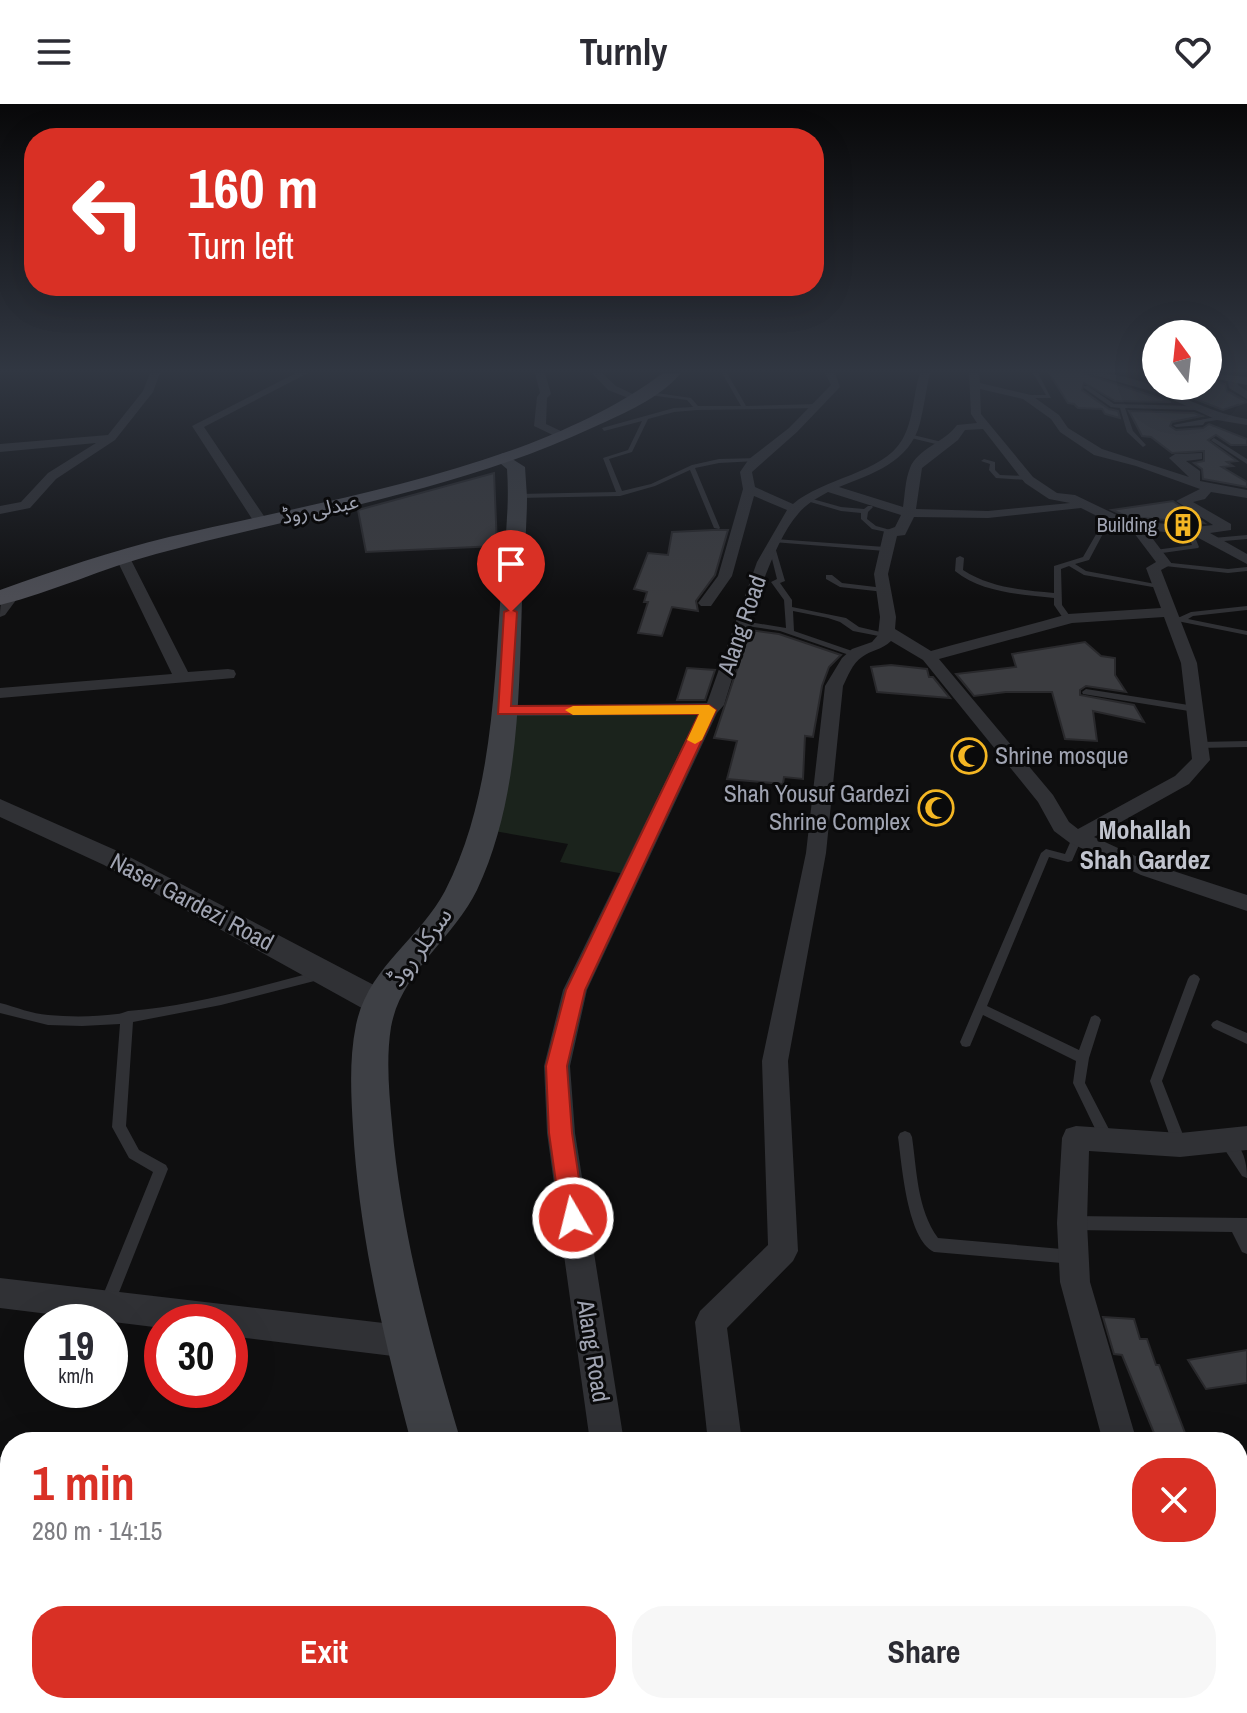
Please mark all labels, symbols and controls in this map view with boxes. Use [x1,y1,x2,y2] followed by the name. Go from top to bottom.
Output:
[579,28,668,76] text: Turnly
[32,30,76,74] icon: menu
[1171,30,1215,74] icon: heart
[188,150,318,225] text: 160 m
[56,160,160,264] icon: left
[188,222,294,270] text: Turn left
[1142,320,1222,400] north arrow
[1142,320,1222,400] map controls
[279,487,361,530] street label: عبدلی روڈ
[1164,506,1202,544] building icon: Building
[1097,511,1157,538] place label: Building
[477,530,545,612] pin
[489,542,533,586] icon: arrive
[709,571,773,679] street label: Alang Road
[950,737,988,775] mosque icon: Shrine mosque
[995,739,1128,771] place label: Shrine mosque
[724,777,910,837] place label: Shah Yousuf Gardezi Shrine Complex
[917,789,955,827] mosque icon: Shah Yousuf Gardezi Shrine Complex
[1080,812,1211,877] district label: Mohallah Shah Gardez
[105,845,280,958] street label: Naser Gardezi Road
[380,900,459,992] street label: سرکلر روڈ
[531,1176,615,1260] position arrow
[570,1297,618,1404] street label: Alang Road
[144,1304,248,1408] speed limit sign: 30
[58,1319,94,1372] text: 19
[58,1362,94,1389] text: km/h
[32,1450,135,1515] text: 1 min
[1132,1458,1216,1542] button: close
[32,1513,162,1548] text: 280 m · 14:15
[32,1606,616,1698] button: Exit
[632,1606,1216,1698] button: Share

